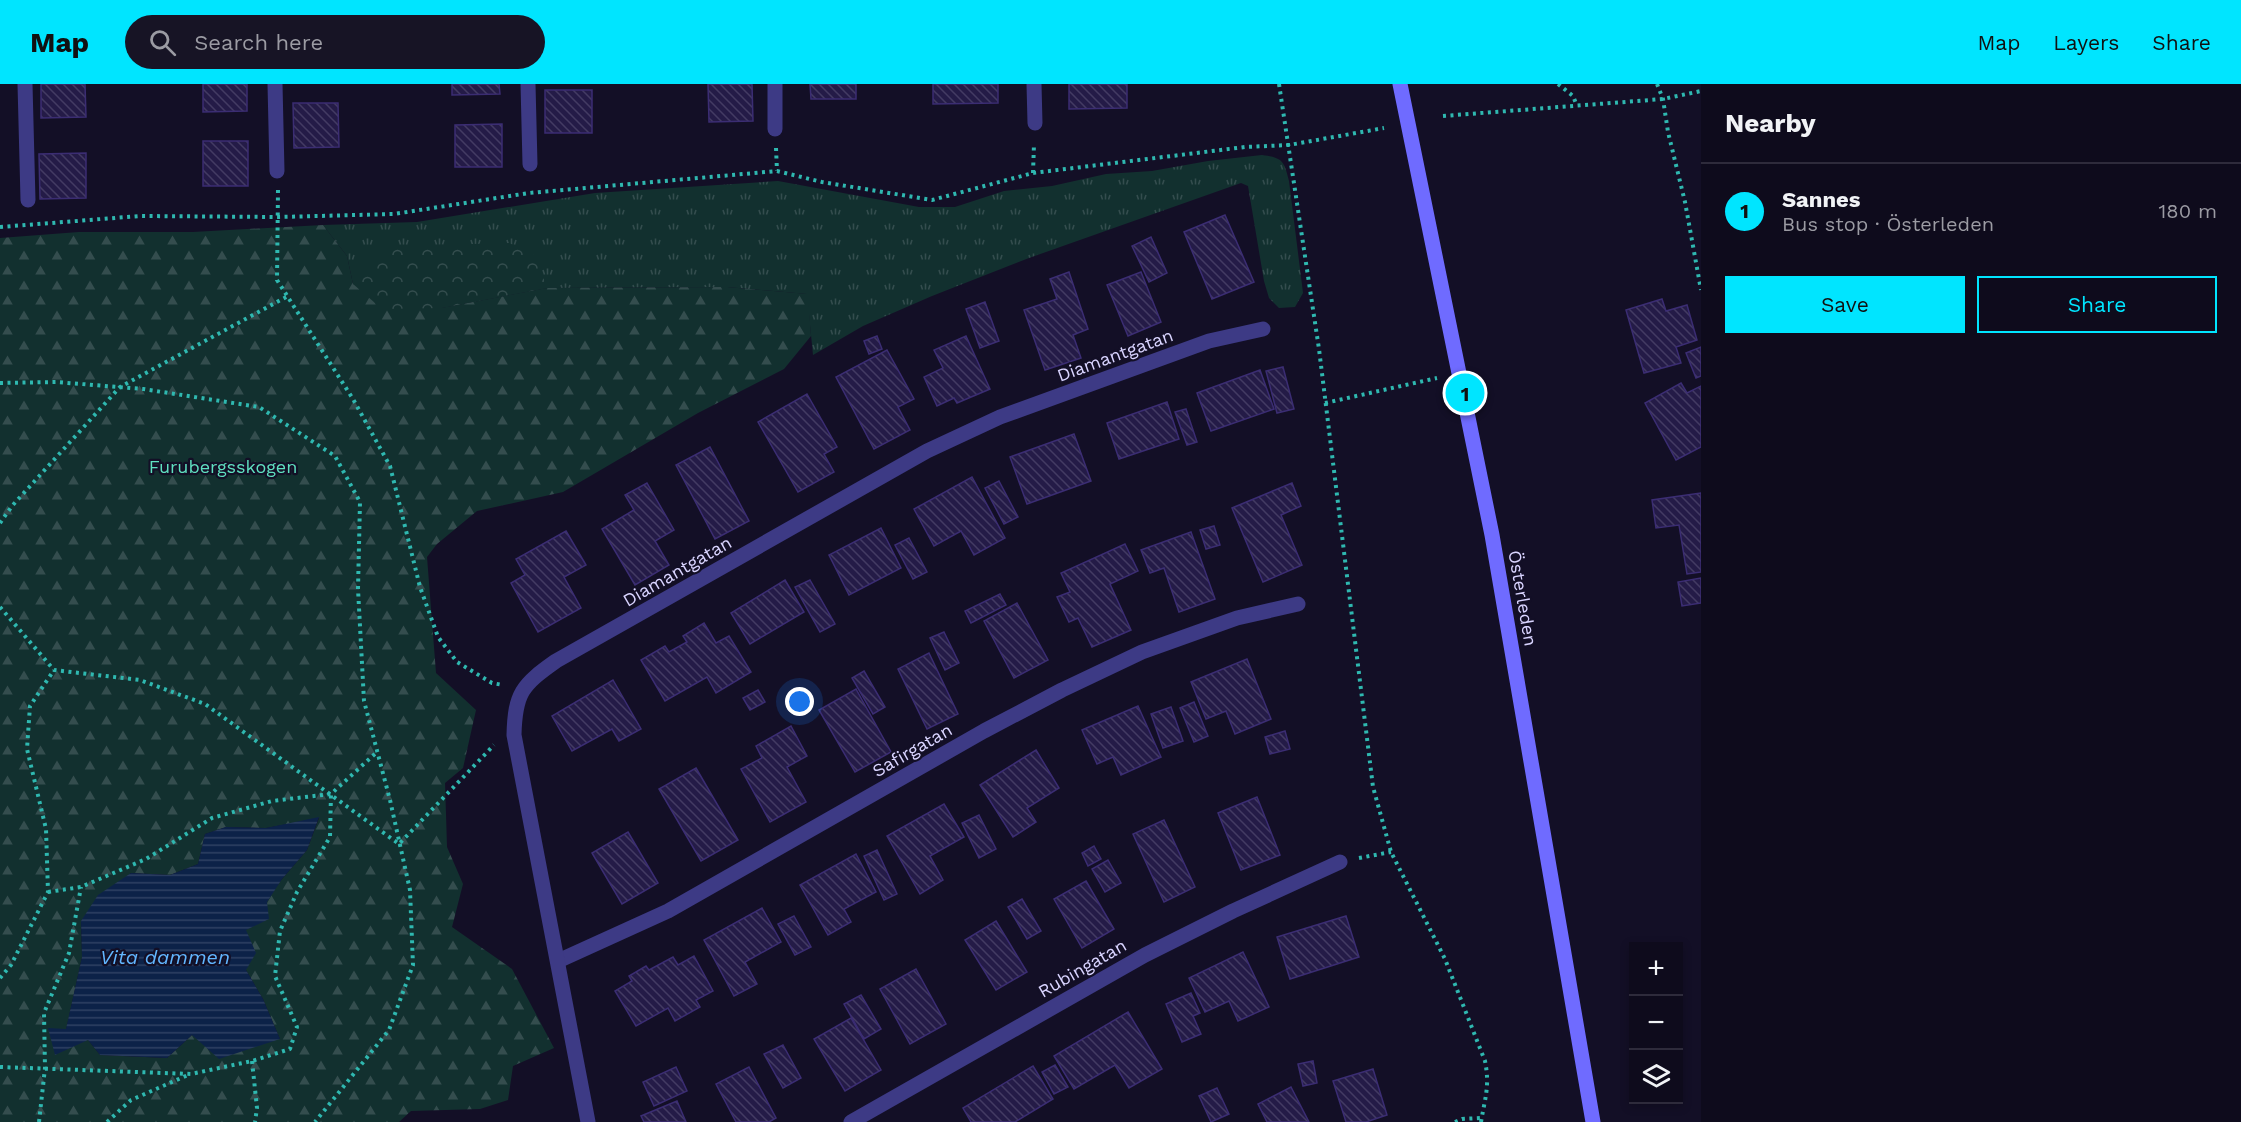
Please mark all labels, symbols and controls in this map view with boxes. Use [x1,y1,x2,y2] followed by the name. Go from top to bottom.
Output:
[125,15,545,69] search box
[30,26,89,59] text: Map
[146,26,179,59] icon: search
[194,30,323,55] text: Search here
[1977,30,2020,55] text: Map
[2053,30,2119,55] text: Layers
[2152,30,2211,55] text: Share
[1725,108,1816,138] text: Nearby
[1782,187,1861,212] text: Sannes
[1740,199,1749,223] text: 1
[2159,199,2217,223] text: 180 m
[1782,212,1994,236] text: Bus stop · Österleden
[1725,276,1965,333] button: Save
[1977,276,2217,333] button: Share
[1054,324,1176,386] street label: Diamantgatan
[1446,370,1484,416] pin: 1
[149,456,297,477] park label: Furubergsskogen
[619,531,735,611] street label: Diamantgatan
[1504,548,1542,648] street label: Österleden
[785,687,814,716] your location
[868,719,956,781] street label: Safirgatan
[1034,934,1130,1002] street label: Rubingatan
[1629,942,1683,1104] map controls
[1629,942,1683,996] button: +
[100,945,230,969] water label: Vita dammen
[1629,996,1683,1050] button: −
[1629,1050,1683,1104] button: layers

